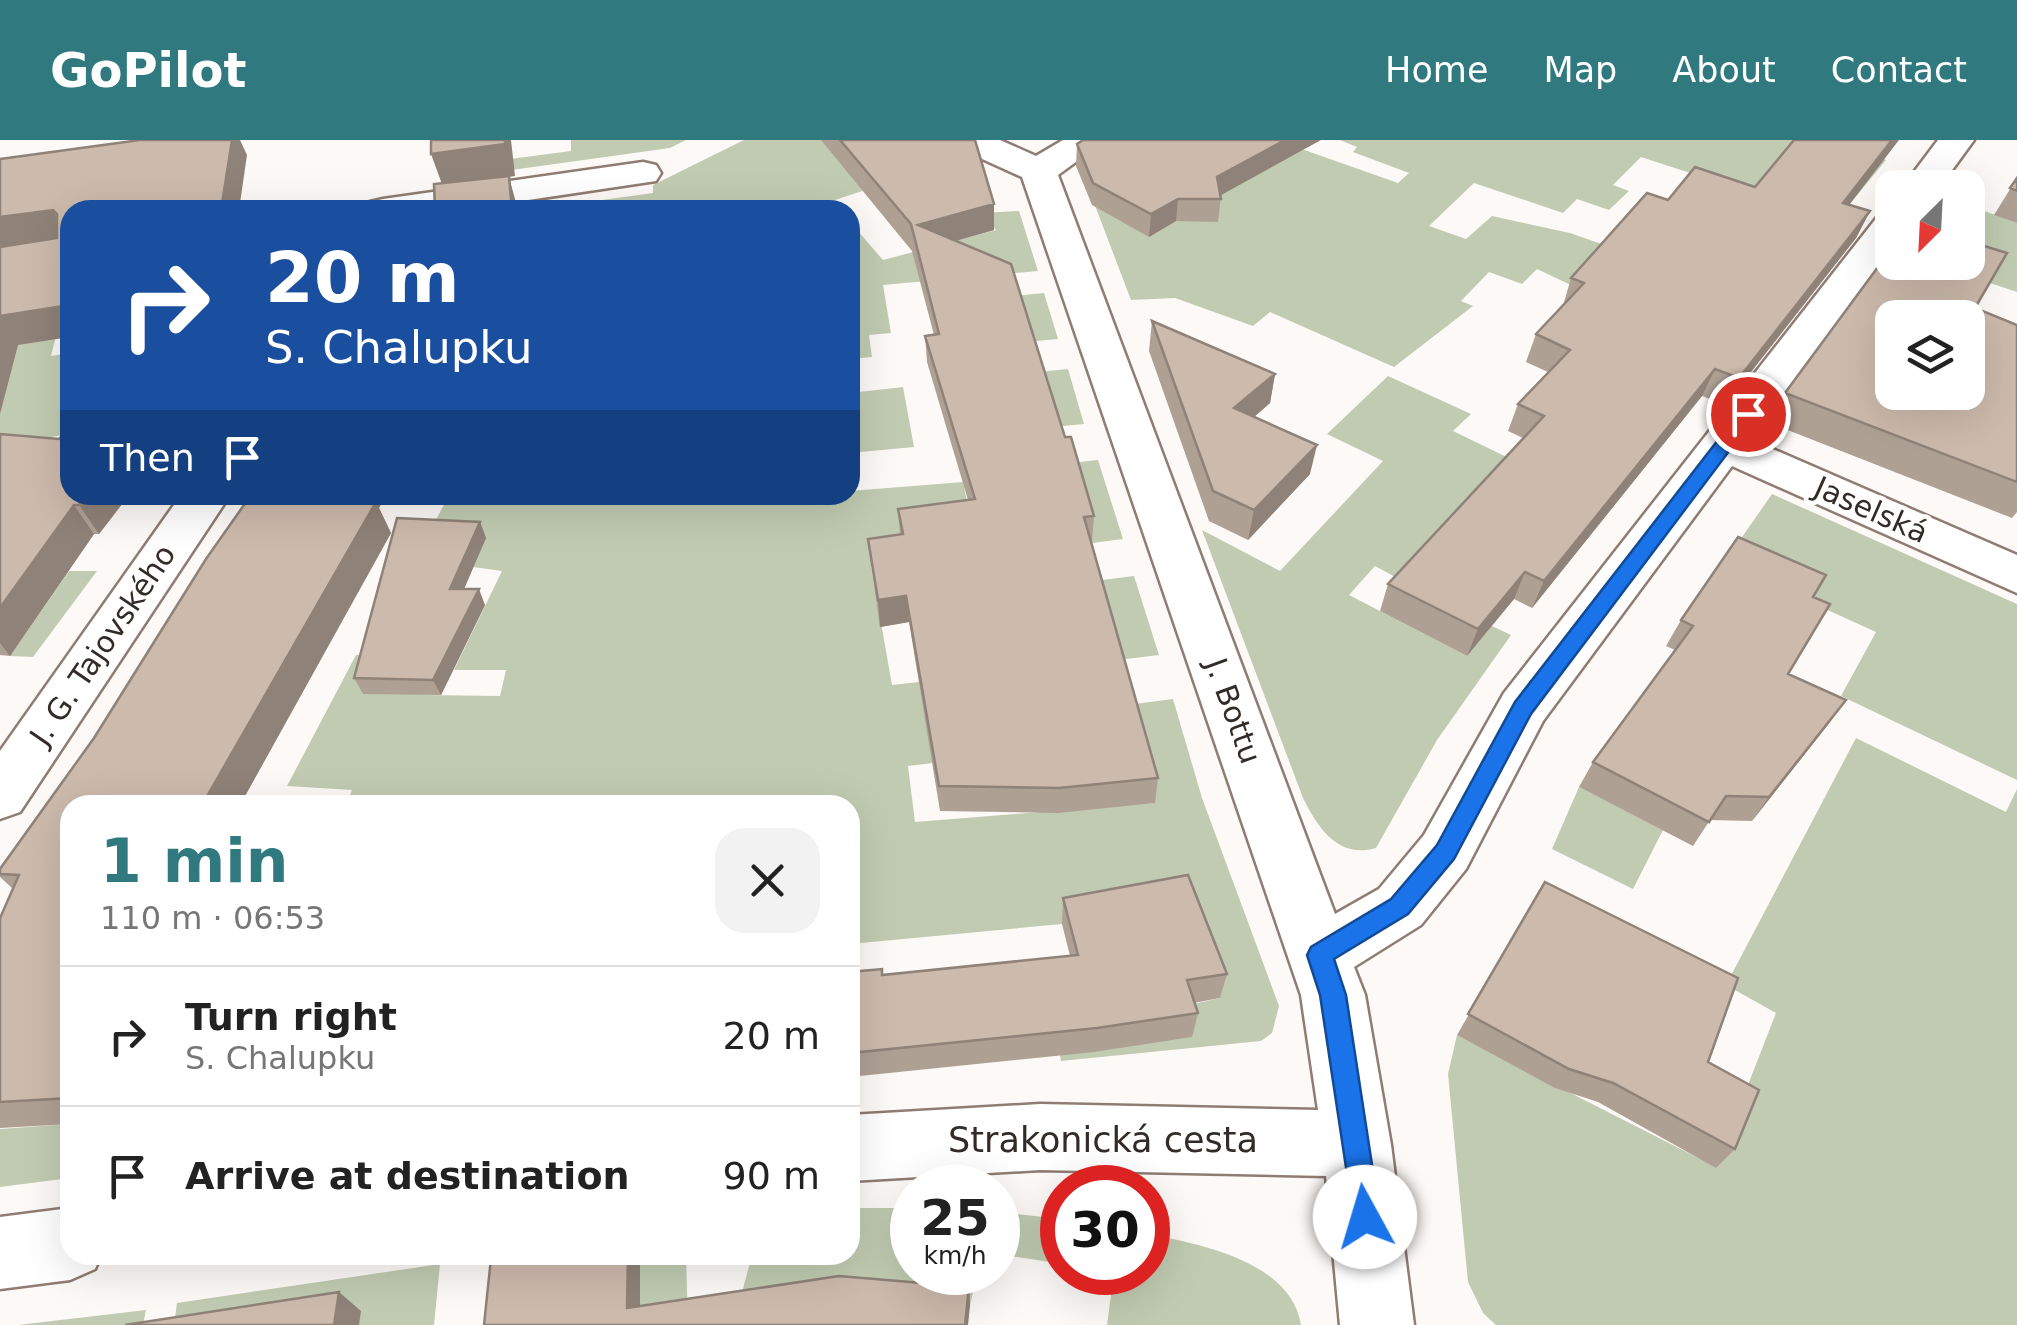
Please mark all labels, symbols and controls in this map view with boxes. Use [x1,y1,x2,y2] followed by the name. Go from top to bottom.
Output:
[50,42,246,98] text: GoPilot
[1385,50,1488,90] text: Home
[1543,50,1617,90] text: Map
[1672,50,1776,90] text: About
[1831,50,1967,90] text: Contact
[1875,170,1985,280] north arrow
[1875,170,1985,410] map controls
[265,237,460,319] text: 20 m
[100,240,230,370] icon: right
[1875,300,1985,410] button: layers
[265,321,532,374] text: S. Chalupku
[1706,372,1791,457] pin
[1721,387,1776,442] icon: arrive
[215,430,270,485] icon: arrive
[100,436,195,480] text: Then
[1807,468,1933,550] street label: Jaselská
[21,538,183,753] street label: J. G. Tajovského
[1198,652,1269,768] street label: J. Bottu
[100,826,288,896] text: 1 min
[715,828,820,933] button: close
[100,899,325,937] text: 110 m · 06:53
[185,995,397,1039] text: Turn right
[100,1009,155,1064] icon: right
[723,1014,820,1058] text: 20 m
[185,1039,375,1077] text: S. Chalupku
[948,1120,1258,1160] street label: Strakonická cesta
[100,1149,155,1204] icon: arrive
[185,1154,630,1198] text: Arrive at destination
[723,1154,820,1198] text: 90 m
[1040,1165,1170,1295] speed limit sign: 30
[1313,1165,1417,1269] position arrow
[920,1189,990,1247] text: 25
[923,1241,987,1270] text: km/h

